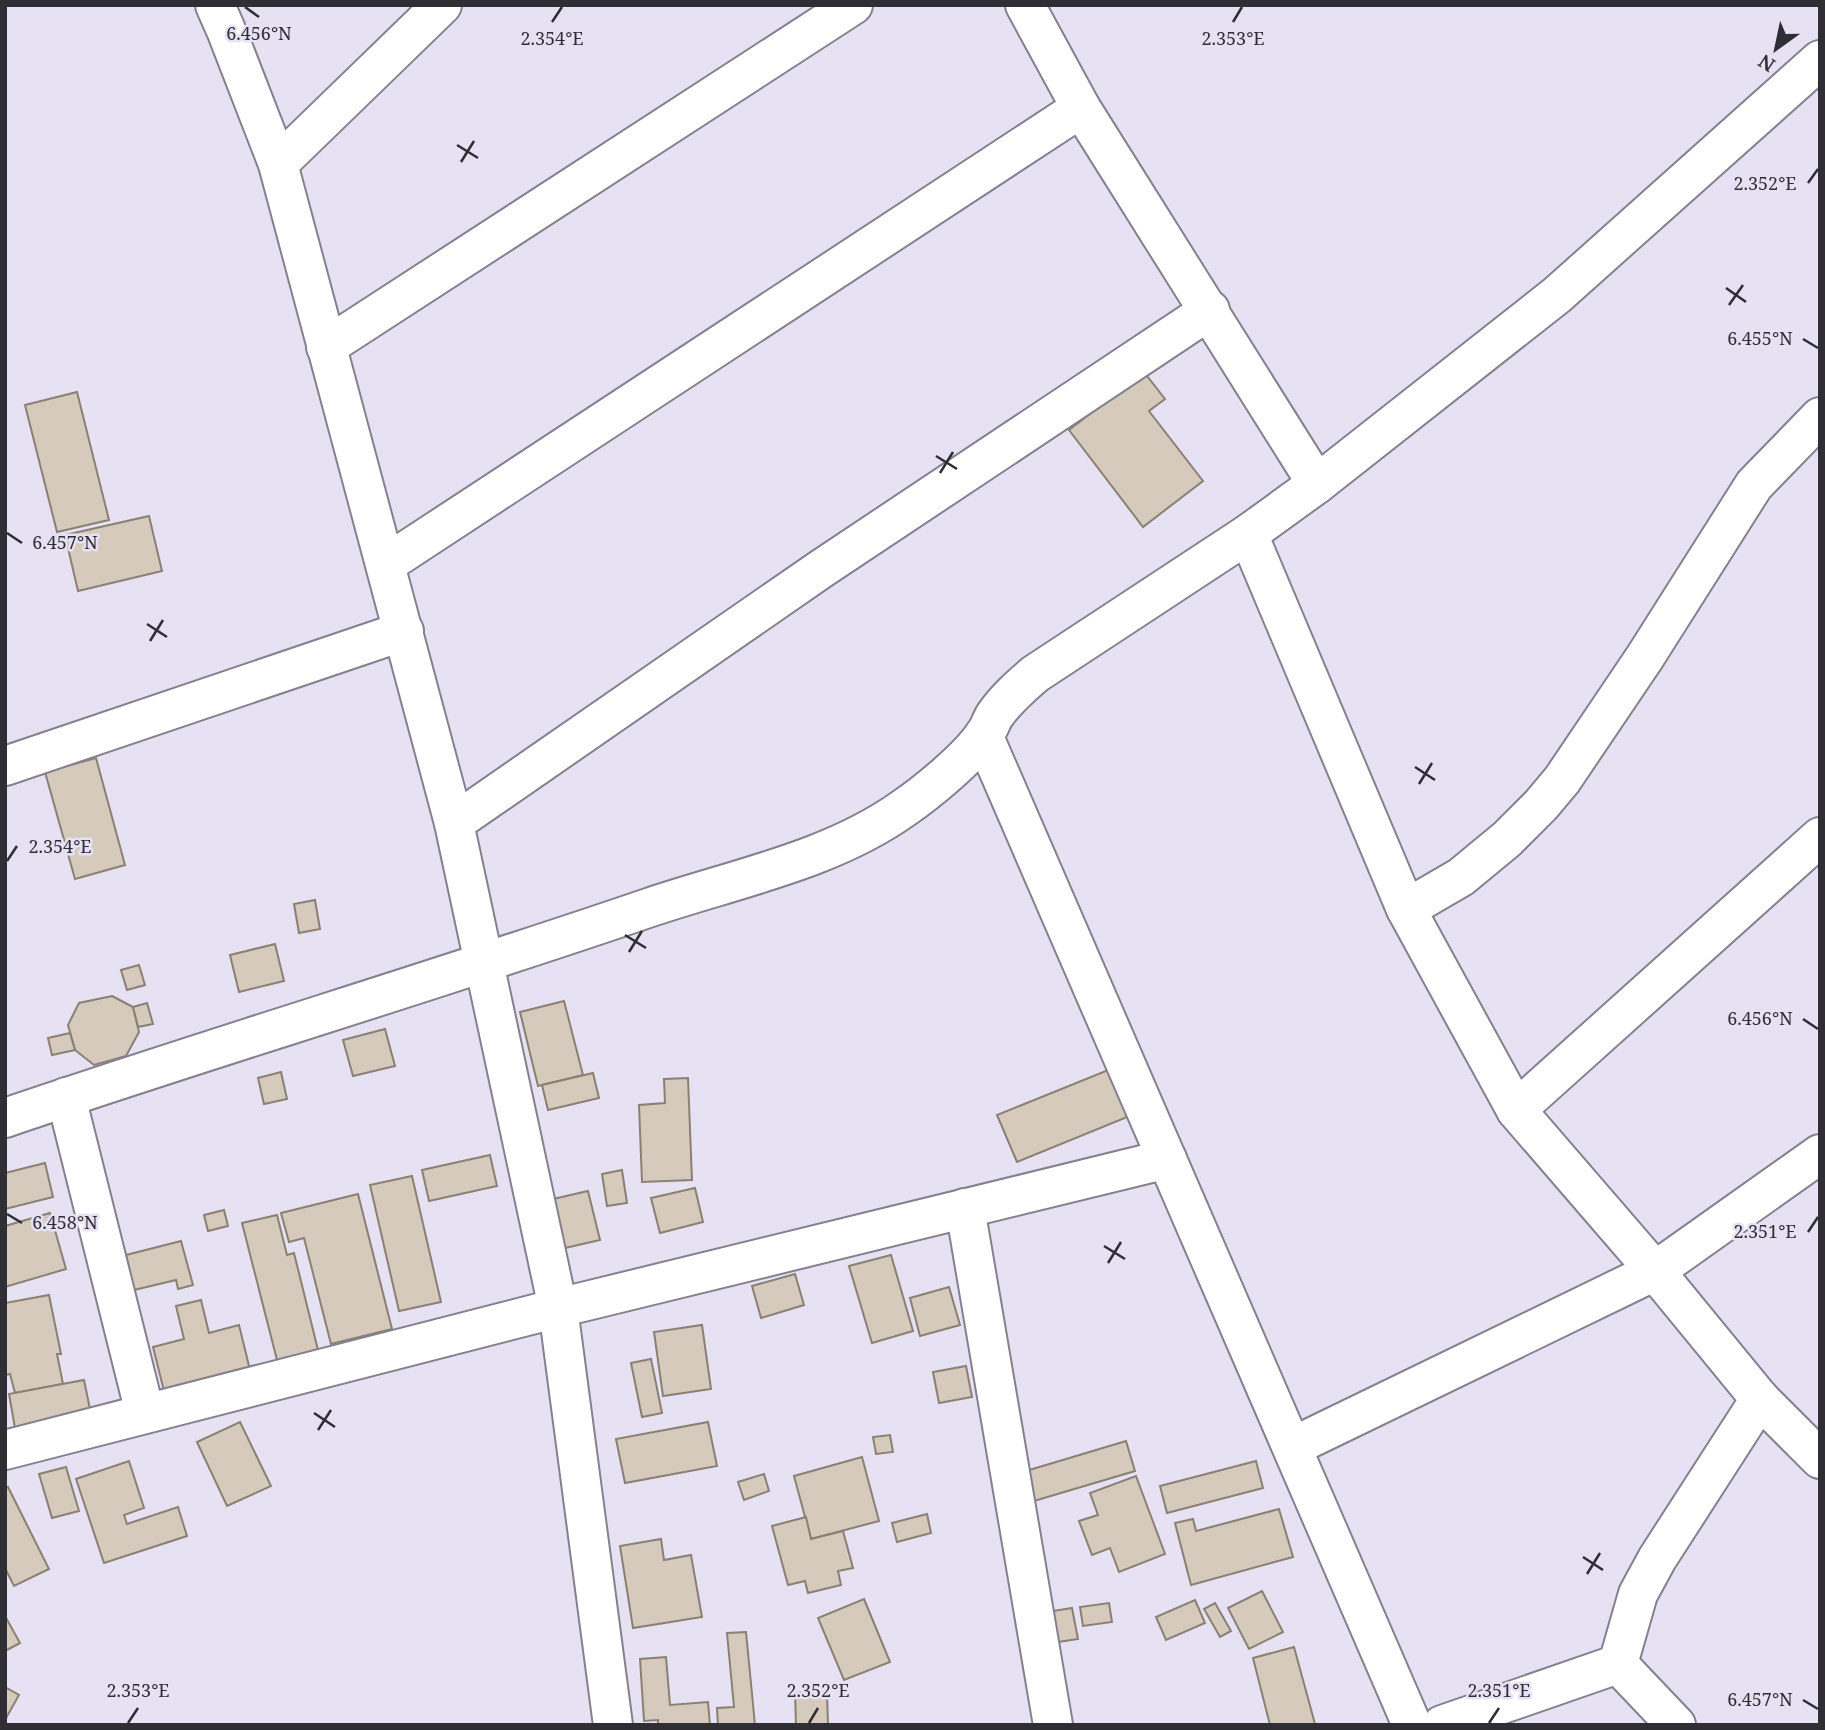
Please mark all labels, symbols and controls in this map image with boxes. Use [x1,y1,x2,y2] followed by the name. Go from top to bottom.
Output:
[1741,14,1811,84] north arrow
[226,21,292,45] text: 6.456°N
[520,26,584,50] text: 2.354°E
[1201,26,1265,50] text: 2.353°E
[1753,48,1780,78] text: N
[1733,171,1797,195] text: 2.352°E
[1727,326,1793,350] text: 6.455°N
[32,530,98,554] text: 6.457°N
[28,834,92,858] text: 2.354°E
[1727,1006,1793,1030] text: 6.456°N
[32,1210,98,1234] text: 6.458°N
[1733,1219,1797,1243] text: 2.351°E
[106,1678,170,1702] text: 2.353°E
[786,1678,850,1702] text: 2.352°E
[1467,1678,1531,1702] text: 2.351°E
[1727,1687,1793,1711] text: 6.457°N

